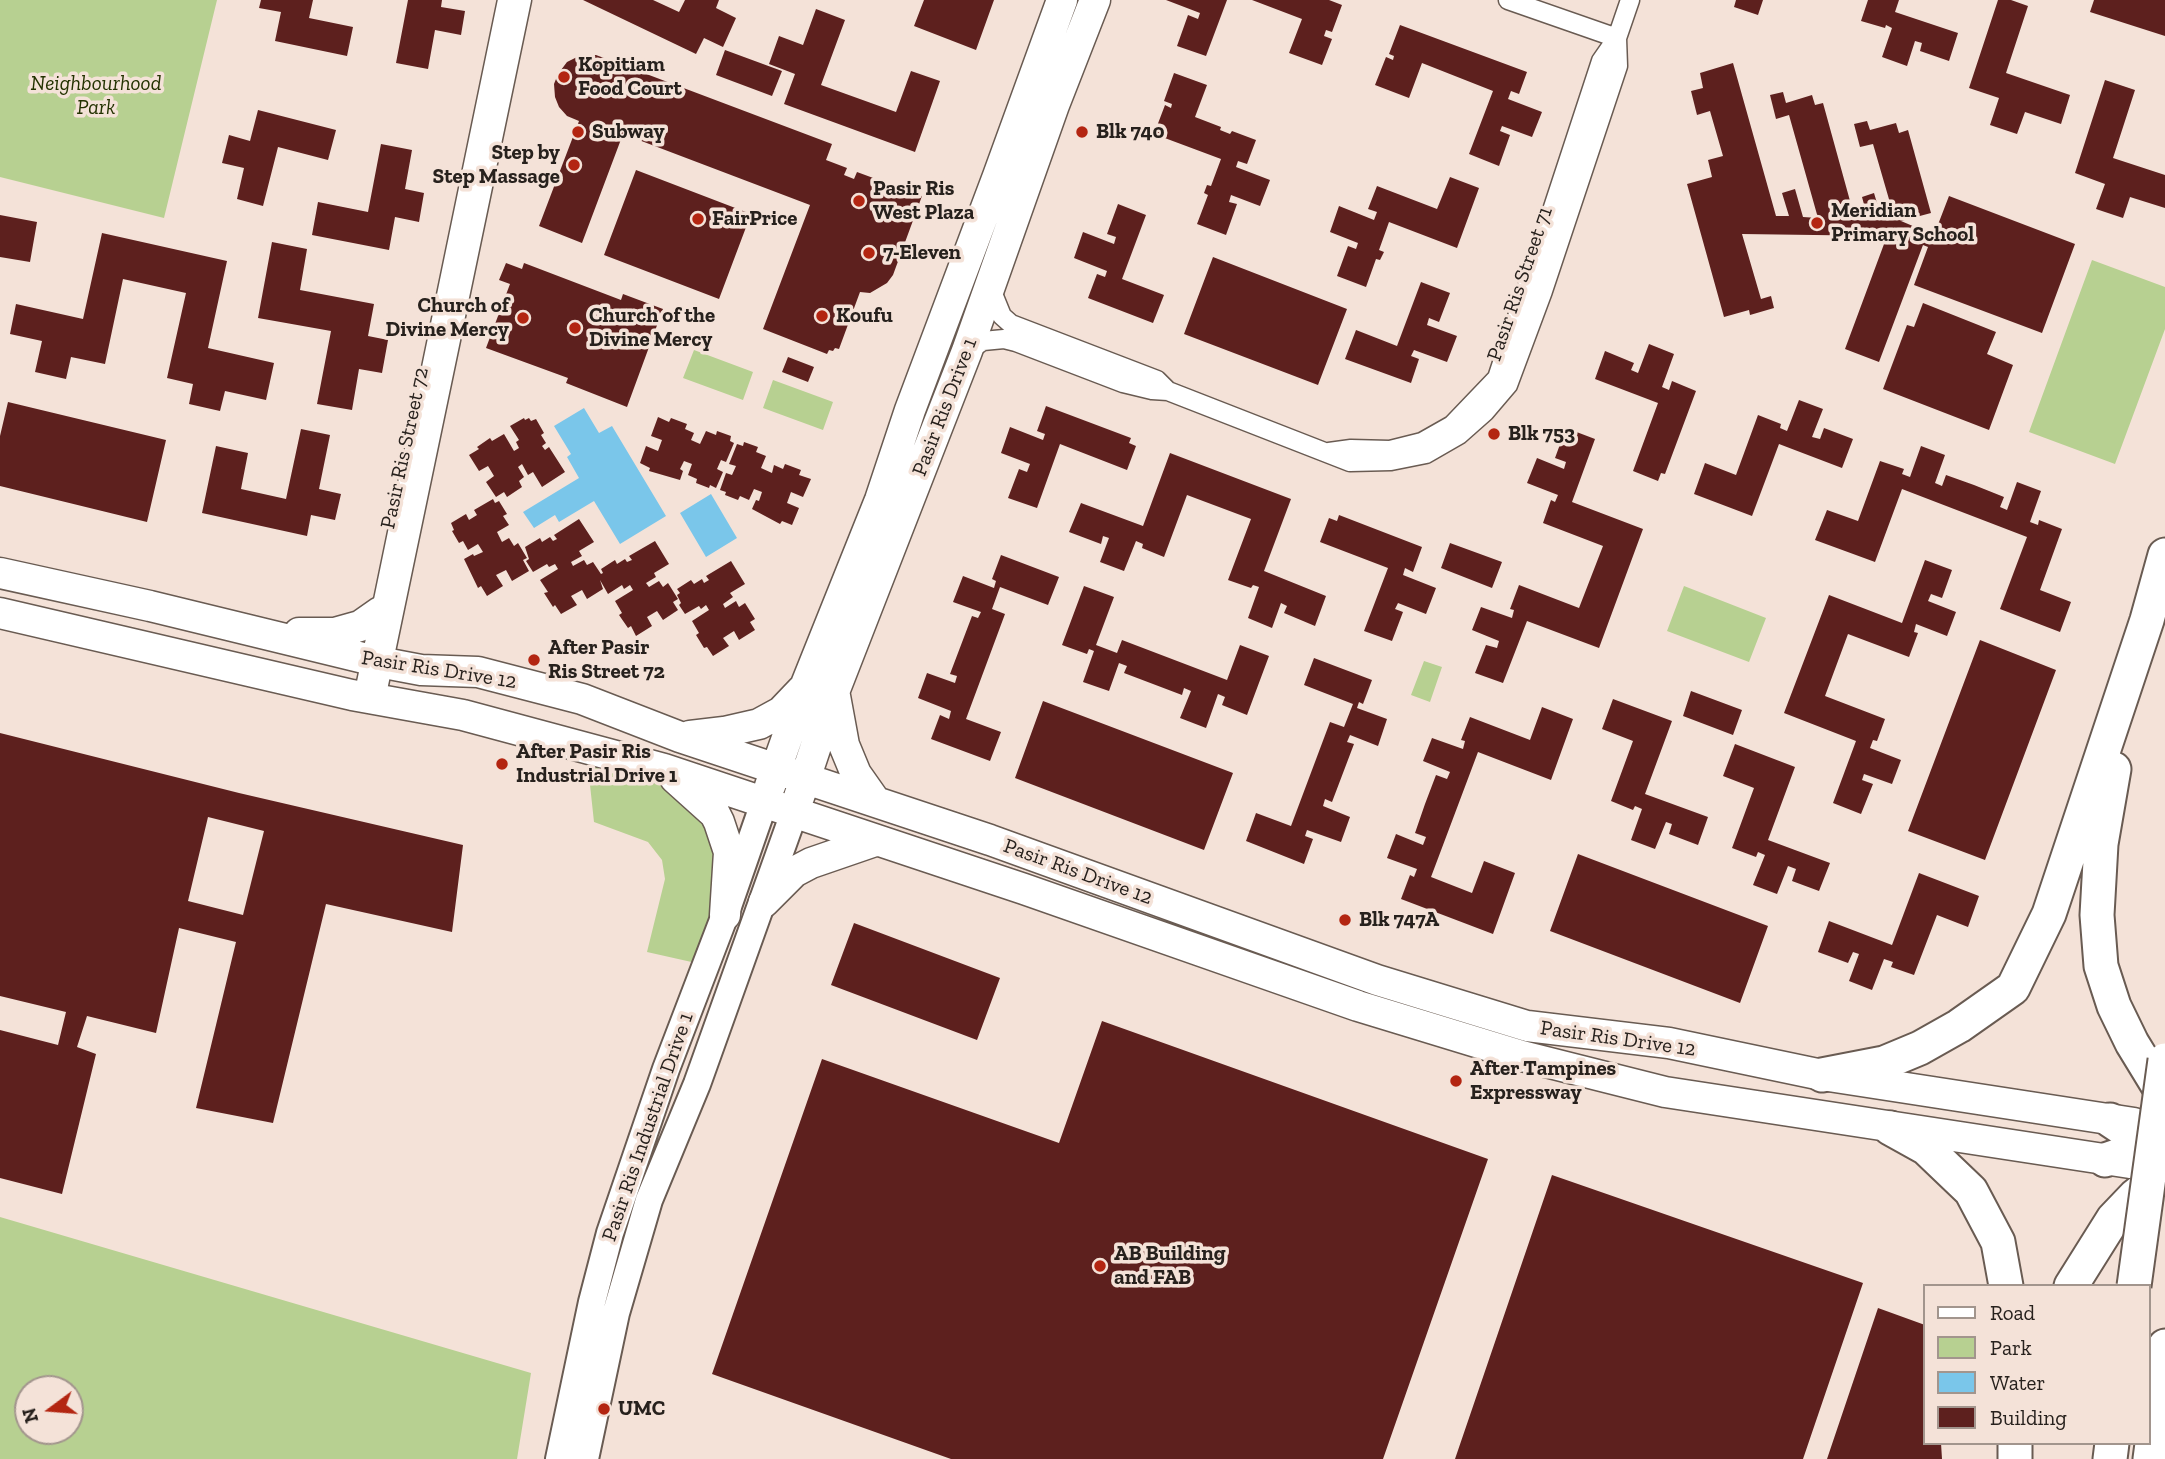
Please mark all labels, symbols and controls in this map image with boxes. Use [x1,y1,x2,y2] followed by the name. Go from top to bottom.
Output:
[578,52,682,102] place label: Kopitiam Food Court
[556,69,572,85] marker: Kopitiam Food Court
[31,71,161,121] park label: Neighbourhood Park
[592,119,665,145] place label: Subway
[1096,119,1165,145] place label: Blk 740
[570,124,586,140] marker: Subway
[1074,124,1090,140] marker: Blk 740
[433,140,560,190] place label: Step by Step Massage
[566,157,582,173] marker: Step by Step Massage
[873,176,974,226] place label: Pasir Ris West Plaza
[851,193,867,209] marker: Pasir Ris West Plaza
[1831,198,1974,248] place label: Meridian Primary School
[1482,203,1558,365] street label: Pasir Ris Street 71
[712,206,797,232] place label: FairPrice
[690,211,706,227] marker: FairPrice
[1809,215,1825,231] marker: Meridian Primary School
[883,240,961,266] place label: 7-Eleven
[861,245,877,261] marker: 7-Eleven
[386,293,509,343] place label: Church of Divine Mercy
[589,303,715,353] place label: Church of the Divine Mercy
[836,303,893,329] place label: Koufu
[814,308,830,324] marker: Koufu
[515,310,531,326] marker: Church of Divine Mercy
[567,320,583,336] marker: Church of the Divine Mercy
[907,334,983,480] street label: Pasir Ris Drive 1
[376,365,434,531] street label: Pasir Ris Street 72
[1508,421,1575,447] place label: Blk 753
[1486,426,1502,442] marker: Blk 753
[548,635,665,685] place label: After Pasir Ris Street 72
[360,645,518,695] street label: Pasir Ris Drive 12
[526,652,542,668] marker: After Pasir Ris Street 72
[516,739,677,789] place label: After Pasir Ris Industrial Drive 1
[494,756,510,772] marker: After Pasir Ris Industrial Drive 1
[1000,833,1156,911] street label: Pasir Ris Drive 12
[1359,907,1439,933] place label: Blk 747A
[1337,912,1353,928] marker: Blk 747A
[597,1009,699,1245] street label: Pasir Ris Industrial Drive 1
[1539,1016,1697,1062] street label: Pasir Ris Drive 12
[1470,1056,1616,1106] place label: After Tampines Expressway
[1448,1073,1464,1089] marker: After Tampines Expressway
[1114,1241,1226,1291] place label: AB Building and FAB
[1092,1258,1108,1274] marker: AB Building and FAB
[1924,1284,2151,1445] legend
[1990,1300,2035,1325] text: Road
[1990,1335,2032,1360] text: Park
[1990,1370,2045,1395] text: Water
[14,1375,84,1445] north arrow
[618,1396,665,1422] place label: UMC
[596,1401,612,1417] marker: UMC
[17,1405,43,1425] text: N
[1990,1405,2067,1430] text: Building

